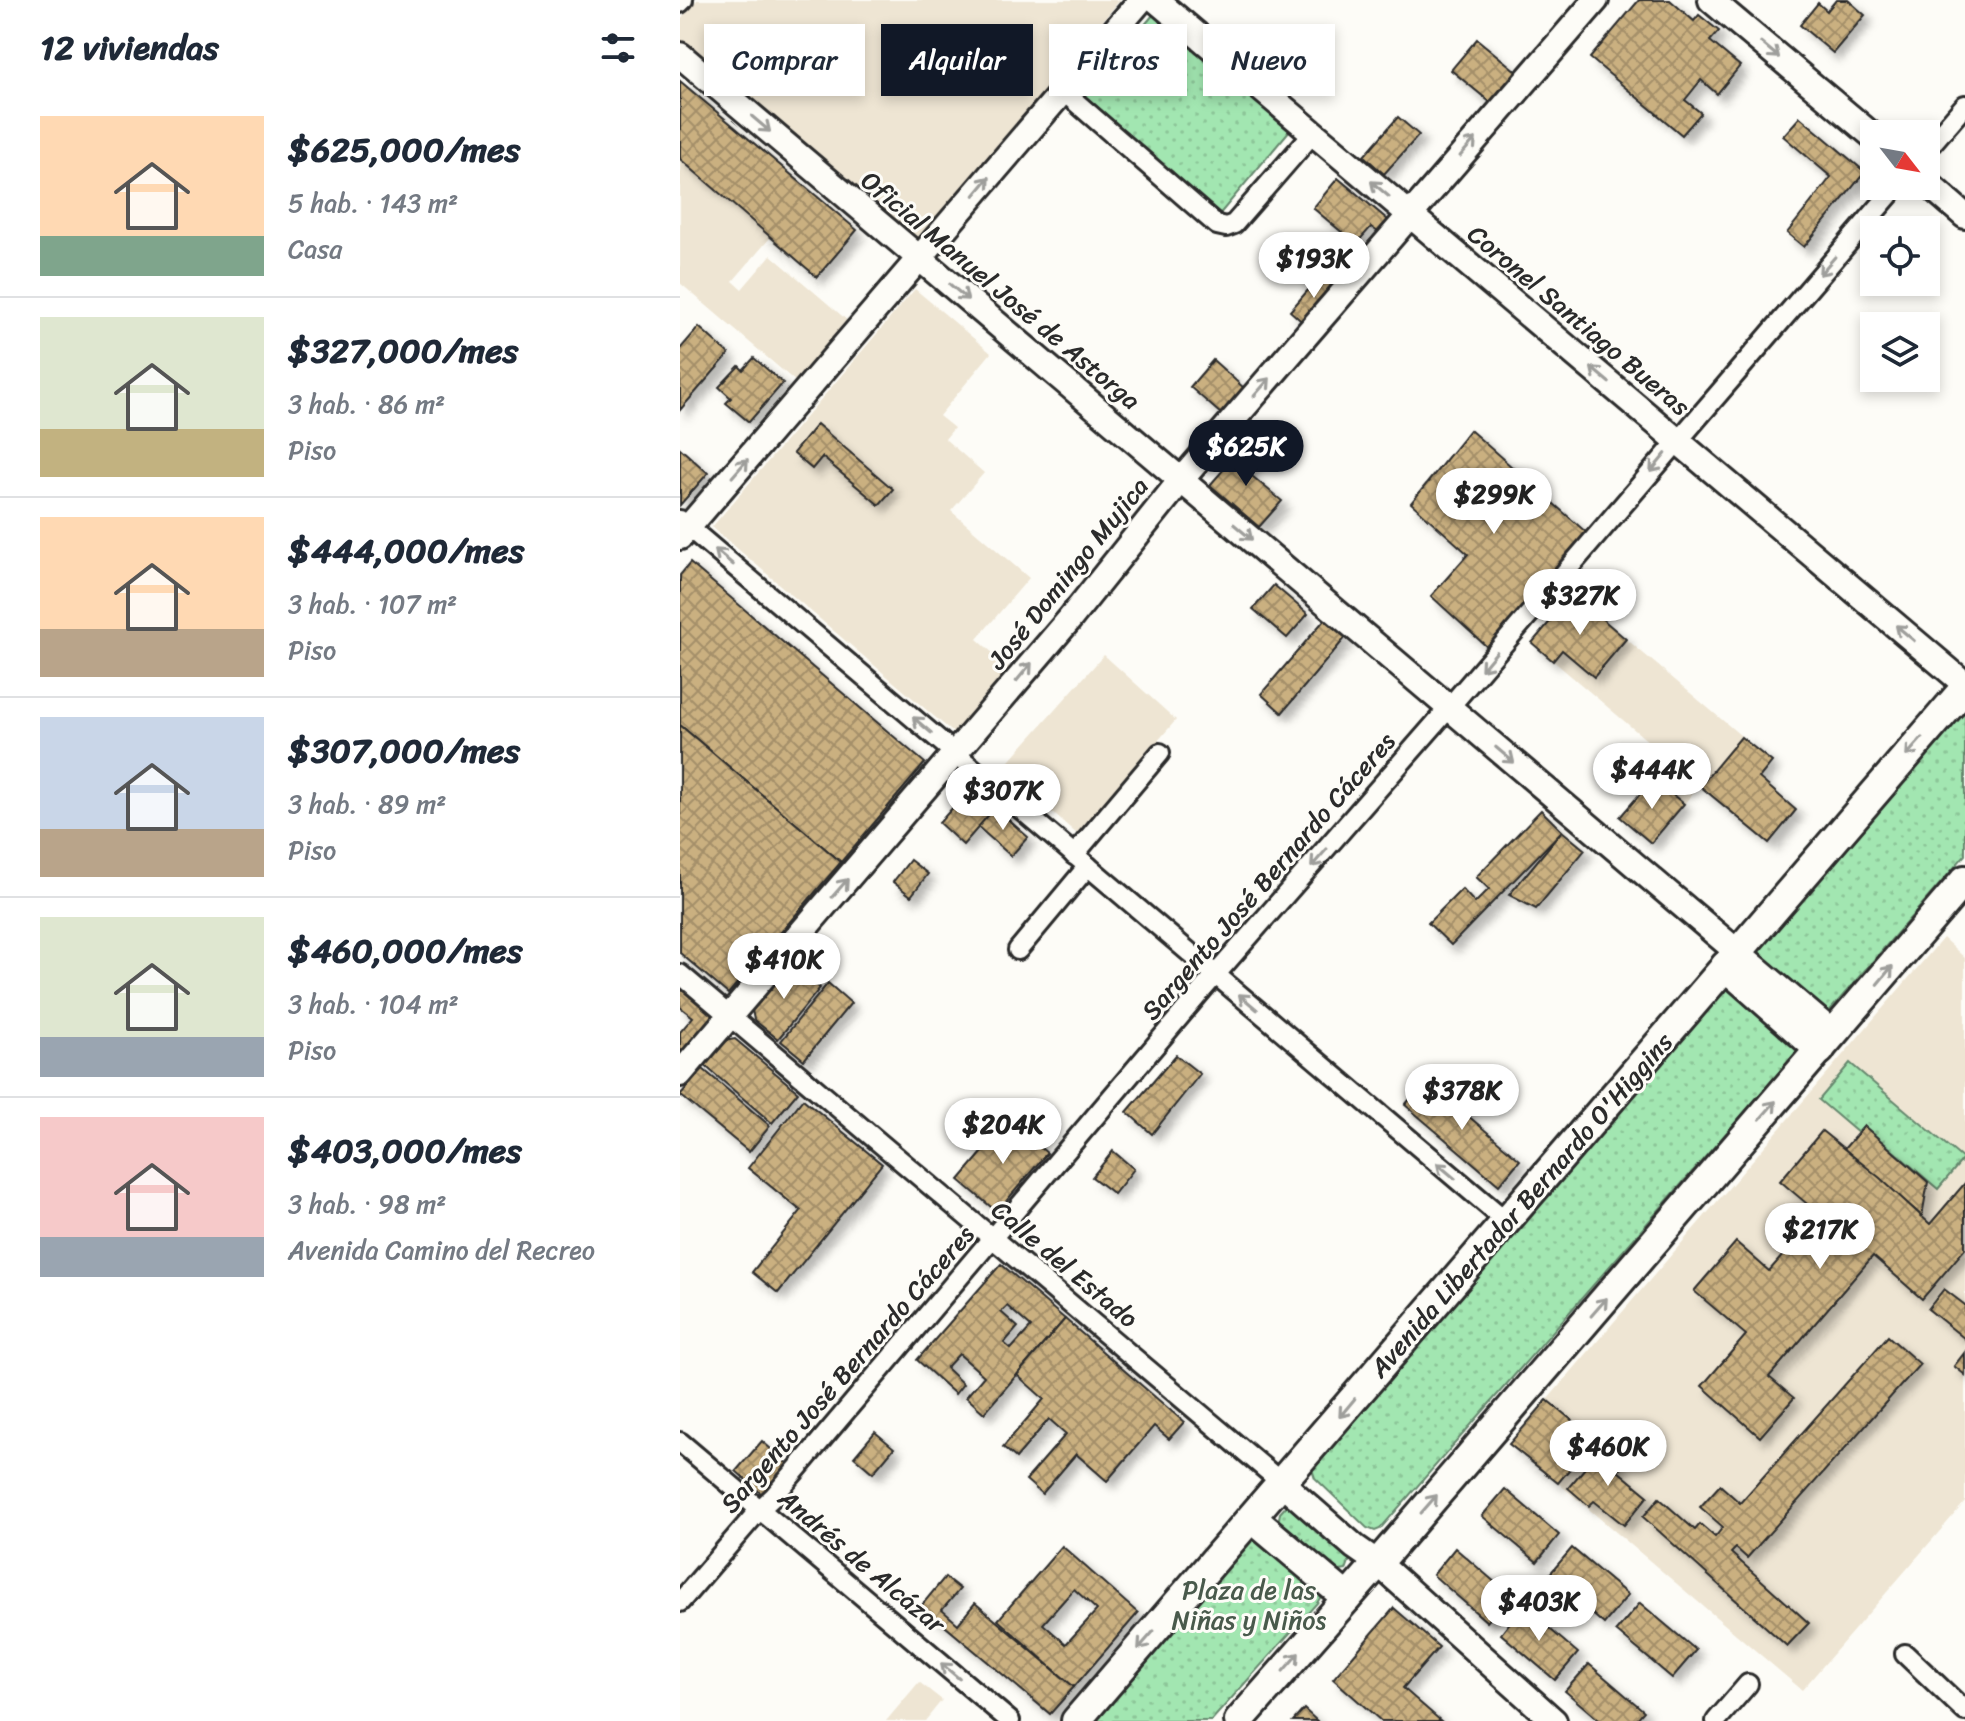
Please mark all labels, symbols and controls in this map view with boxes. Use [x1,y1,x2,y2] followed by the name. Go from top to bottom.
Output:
[40,18,219,78] text: 12 viviendas
[704,24,865,96] chip: Comprar
[881,24,1033,96] chip: Alquilar
[1049,24,1187,96] chip: Filtros
[1203,24,1335,96] chip: Nuevo
[596,26,640,70] icon: filters
[1760,41,1780,59] one-way arrow
[750,115,771,133] one-way arrow
[288,120,520,180] text: $625,000/mes
[1860,120,1940,200] north arrow
[1860,120,1940,392] map controls
[1459,138,1477,158] one-way arrow
[104,148,200,244] icon: home
[850,158,1152,422] street label: Oficial Manuel José de Astorga
[973,176,991,196] one-way arrow
[288,180,458,226] text: 5 hab. · 143 m²
[1370,180,1391,198] one-way arrow
[1457,212,1701,428] street label: Coronel Santiago Bueras
[1860,216,1940,296] button: locate
[288,226,342,272] text: Casa
[1258,232,1370,300] pin: $193K
[1277,235,1351,281] text: $193K
[1818,255,1836,276] one-way arrow
[948,283,969,301] one-way arrow
[1860,312,1940,392] button: layers
[288,321,518,381] text: $327,000/mes
[104,349,200,445] icon: home
[1590,366,1611,384] one-way arrow
[1253,377,1271,398] one-way arrow
[288,381,445,427] text: 3 hab. · 86 m²
[1190,420,1302,488] pin: $625K
[1207,423,1285,469] text: $625K
[288,427,336,473] text: Piso
[1649,453,1667,473] one-way arrow
[731,458,749,479] one-way arrow
[975,466,1161,681] street label: José Domingo Mujica
[1438,468,1550,536] pin: $299K
[1454,471,1534,517] text: $299K
[288,521,524,581] text: $444,000/mes
[1232,523,1252,541] one-way arrow
[714,548,735,566] one-way arrow
[104,549,200,645] icon: home
[1524,569,1636,637] pin: $327K
[1541,572,1619,618] text: $327K
[288,581,457,627] text: 3 hab. · 107 m²
[1896,624,1916,642] one-way arrow
[288,627,336,673] text: Piso
[1480,650,1498,671] one-way arrow
[1015,663,1033,683] one-way arrow
[912,716,933,734] one-way arrow
[288,721,520,781] text: $307,000/mes
[1129,721,1407,1031] street label: Sargento José Bernardo Cáceres
[1905,736,1923,757] one-way arrow
[1596,743,1708,811] pin: $444K
[1494,746,1515,764] one-way arrow
[1611,746,1693,792] text: $444K
[104,749,200,845] icon: home
[947,764,1059,832] pin: $307K
[964,767,1042,813] text: $307K
[288,781,447,827] text: 3 hab. · 89 m²
[288,827,336,873] text: Piso
[1310,847,1328,867] one-way arrow
[831,878,849,898] one-way arrow
[288,921,523,981] text: $460,000/mes
[728,933,840,1001] pin: $410K
[745,936,823,982] text: $410K
[104,949,200,1045] icon: home
[1876,965,1894,986] one-way arrow
[288,981,459,1027] text: 3 hab. · 104 m²
[1238,993,1259,1011] one-way arrow
[1357,1021,1685,1389] street label: Avenida Libertador Bernardo O'Higgins
[288,1027,336,1073] text: Piso
[1406,1064,1518,1132] pin: $378K
[1423,1067,1501,1113] text: $378K
[947,1098,1059,1166] pin: $204K
[963,1101,1044,1147] text: $204K
[1759,1101,1777,1121] one-way arrow
[288,1121,522,1181] text: $403,000/mes
[104,1149,200,1245] icon: home
[1437,1162,1457,1180] one-way arrow
[288,1181,447,1227] text: 3 hab. · 98 m²
[981,1188,1149,1340] street label: Calle del Estado
[1764,1203,1876,1271] pin: $217K
[1783,1206,1857,1252] text: $217K
[708,1214,986,1524] street label: Sargento José Bernardo Cáceres
[288,1227,595,1273] text: Avenida Camino del Recreo
[1589,1297,1607,1318] one-way arrow
[1338,1397,1356,1417] one-way arrow
[1552,1420,1664,1488] pin: $460K
[1568,1423,1648,1469] text: $460K
[767,1476,957,1646] street label: Andrés de Alcázar
[1420,1495,1438,1515] one-way arrow
[1172,1567,1326,1643] park label: Plaza de las Niñas y Niños
[1483,1575,1595,1643] pin: $403K
[1499,1578,1579,1624] text: $403K
[1137,1629,1155,1650] one-way arrow
[1281,1653,1299,1673] one-way arrow
[941,1662,961,1680] one-way arrow

